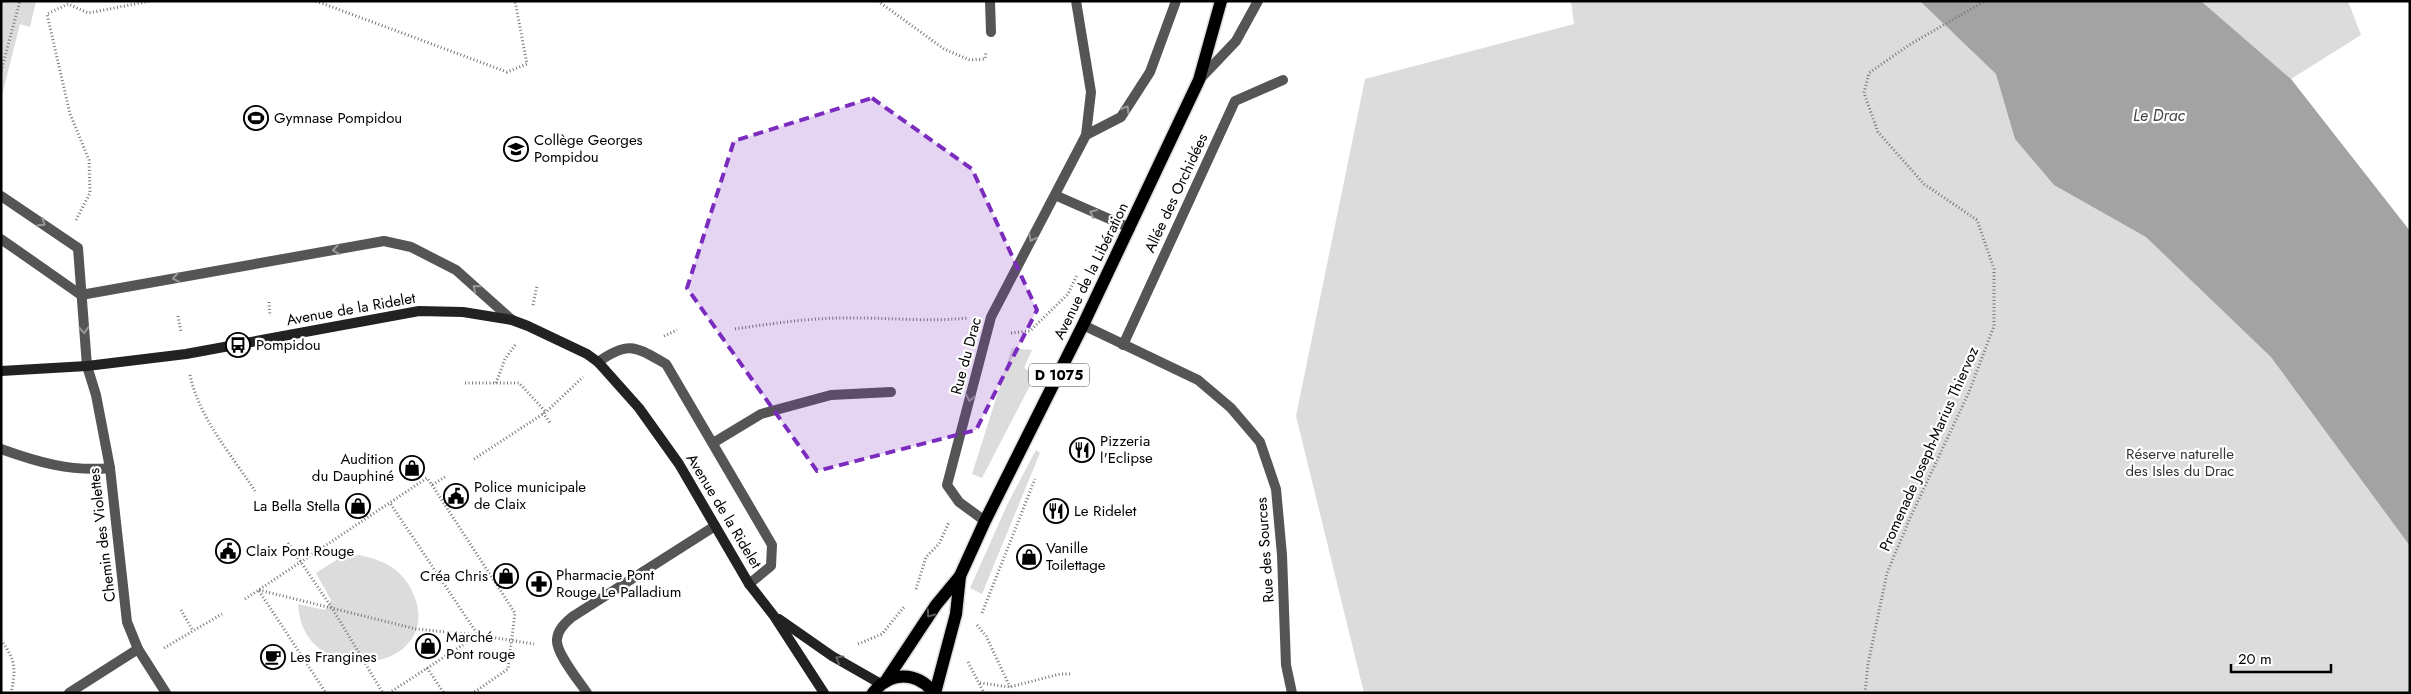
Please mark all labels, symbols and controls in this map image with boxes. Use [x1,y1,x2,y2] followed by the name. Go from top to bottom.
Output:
[2133,104,2186,127] water label: Le Drac
[243,105,269,131] sports icon: Gymnase Pompidou
[1120,106,1130,115] one-way arrow
[274,107,402,129] place label: Gymnase Pompidou
[534,129,643,168] place label: Collège Georges Pompidou
[1139,130,1213,256] street label: Allée des Orchidées
[503,136,529,162] school or university icon: Collège Georges Pompidou
[1048,199,1134,343] street label: Avenue de la Libération
[1089,208,1098,219] one-way arrow
[36,217,45,226] one-way arrow
[1028,233,1038,242] one-way arrow
[331,244,340,254] one-way arrow
[171,273,180,283] one-way arrow
[472,285,481,294] one-way arrow
[285,287,418,331] street label: Avenue de la Ridelet
[945,315,987,397] street label: Rue du Drac
[78,327,89,335] one-way arrow
[225,332,251,358] bus stop icon: Pompidou
[256,334,321,356] place label: Pompidou
[1874,343,1984,555] street label: Promenade Joseph-Marius Thiervoz
[1029,364,1089,386] road number: D 1075
[965,394,976,403] one-way arrow
[1100,430,1153,469] place label: Pizzeria l'Eclipse
[1069,437,1095,463] restaurant icon: Pizzeria l'Eclipse
[2126,443,2234,482] park label: Réserve naturelle des Isles du Drac
[312,448,394,487] place label: Audition du Dauphiné
[681,449,767,573] street label: Avenue de la Ridelet
[399,455,425,481] shop icon: Audition du Dauphiné
[83,467,121,603] street label: Chemin des Violettes
[474,476,586,515] place label: Police municipale de Claix
[443,483,469,509] public building icon: Police municipale de Claix
[345,493,371,519] shop icon: La Bella Stella
[253,495,340,517] place label: La Bella Stella
[1250,497,1280,603] street label: Rue des Sources
[1043,498,1069,524] restaurant icon: Le Ridelet
[1074,500,1137,522] place label: Le Ridelet
[1046,537,1106,576] place label: Vanille Toilettage
[215,538,241,564] public building icon: Claix Pont Rouge
[246,540,355,562] place label: Claix Pont Rouge
[1016,544,1042,570] shop icon: Vanille Toilettage
[493,563,519,589] shop icon: Créa Chris
[556,564,681,603] place label: Pharmacie Pont Rouge Le Palladium
[420,565,488,587] place label: Créa Chris
[526,571,552,597] pharmacy icon: Pharmacie Pont Rouge Le Palladium
[927,608,936,618] one-way arrow
[446,626,515,665] place label: Marché Pont rouge
[415,633,441,659] shop icon: Marché Pont rouge
[2231,642,2331,674] scale bar
[260,644,286,670] cafe icon: Les Frangines
[290,646,377,668] place label: Les Frangines
[2238,648,2272,670] text: 20 m
[835,656,844,666] one-way arrow

